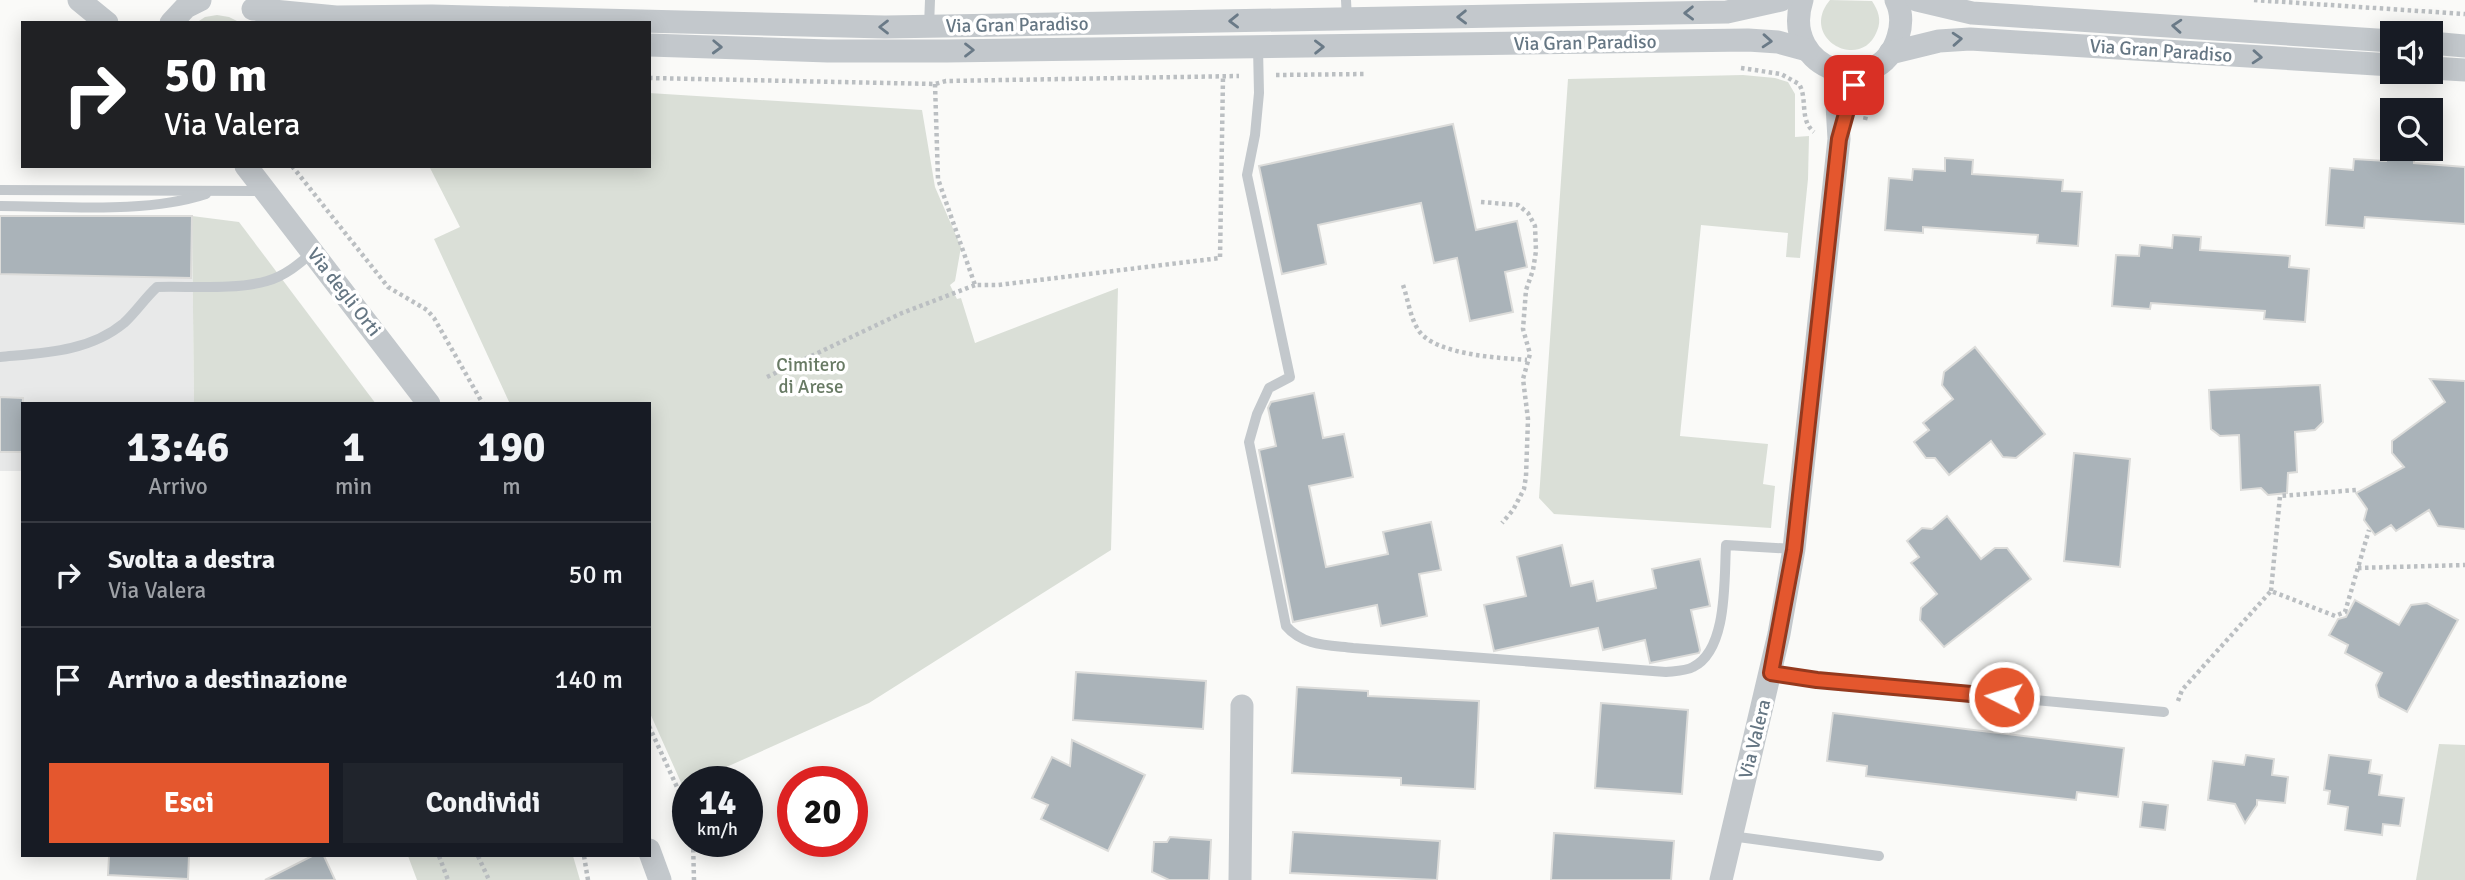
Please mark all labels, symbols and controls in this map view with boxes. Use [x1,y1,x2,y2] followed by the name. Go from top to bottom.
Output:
[1684,5,1694,21] one-way arrow
[1456,9,1467,25] one-way arrow
[945,12,1089,38] street label: Via Gran Paradiso
[1229,13,1239,29] one-way arrow
[879,19,889,35] one-way arrow
[2172,19,2183,34] one-way arrow
[2380,21,2443,161] map controls
[2380,21,2443,84] button: sound
[1513,30,1657,56] street label: Via Gran Paradiso
[1951,32,1962,47] one-way arrow
[1762,34,1773,49] one-way arrow
[2089,34,2233,68] street label: Via Gran Paradiso
[1315,39,1325,55] one-way arrow
[712,40,723,55] one-way arrow
[964,43,975,58] one-way arrow
[164,45,267,105] text: 50 m
[49,49,140,140] icon: right
[2252,49,2263,64] one-way arrow
[1824,55,1884,115] pin
[1835,66,1873,104] icon: arrive
[2380,98,2443,161] button: search
[164,105,301,144] text: Via Valera
[302,243,386,341] street label: Via degli Orti
[776,353,846,399] park label: Cimitero di Arese
[126,422,230,473] text: 13:46
[342,422,365,473] text: 1
[477,422,546,473] text: 190
[148,472,208,501] text: Arrivo
[335,472,372,501] text: min
[502,472,521,501] text: m
[108,544,275,576] text: Svolta a destra
[49,556,87,594] icon: right
[568,559,623,591] text: 50 m
[108,576,206,605] text: Via Valera
[1967,660,2041,734] position arrow
[49,661,87,699] icon: arrive
[108,664,348,696] text: Arrivo a destinazione
[554,664,623,696] text: 140 m
[1734,697,1776,781] street label: Via Valera
[49,763,329,843] button: Esci
[343,763,623,843] button: Condividi
[777,766,868,857] speed limit sign: 20
[699,781,736,824] text: 14
[697,818,738,840] text: km/h

